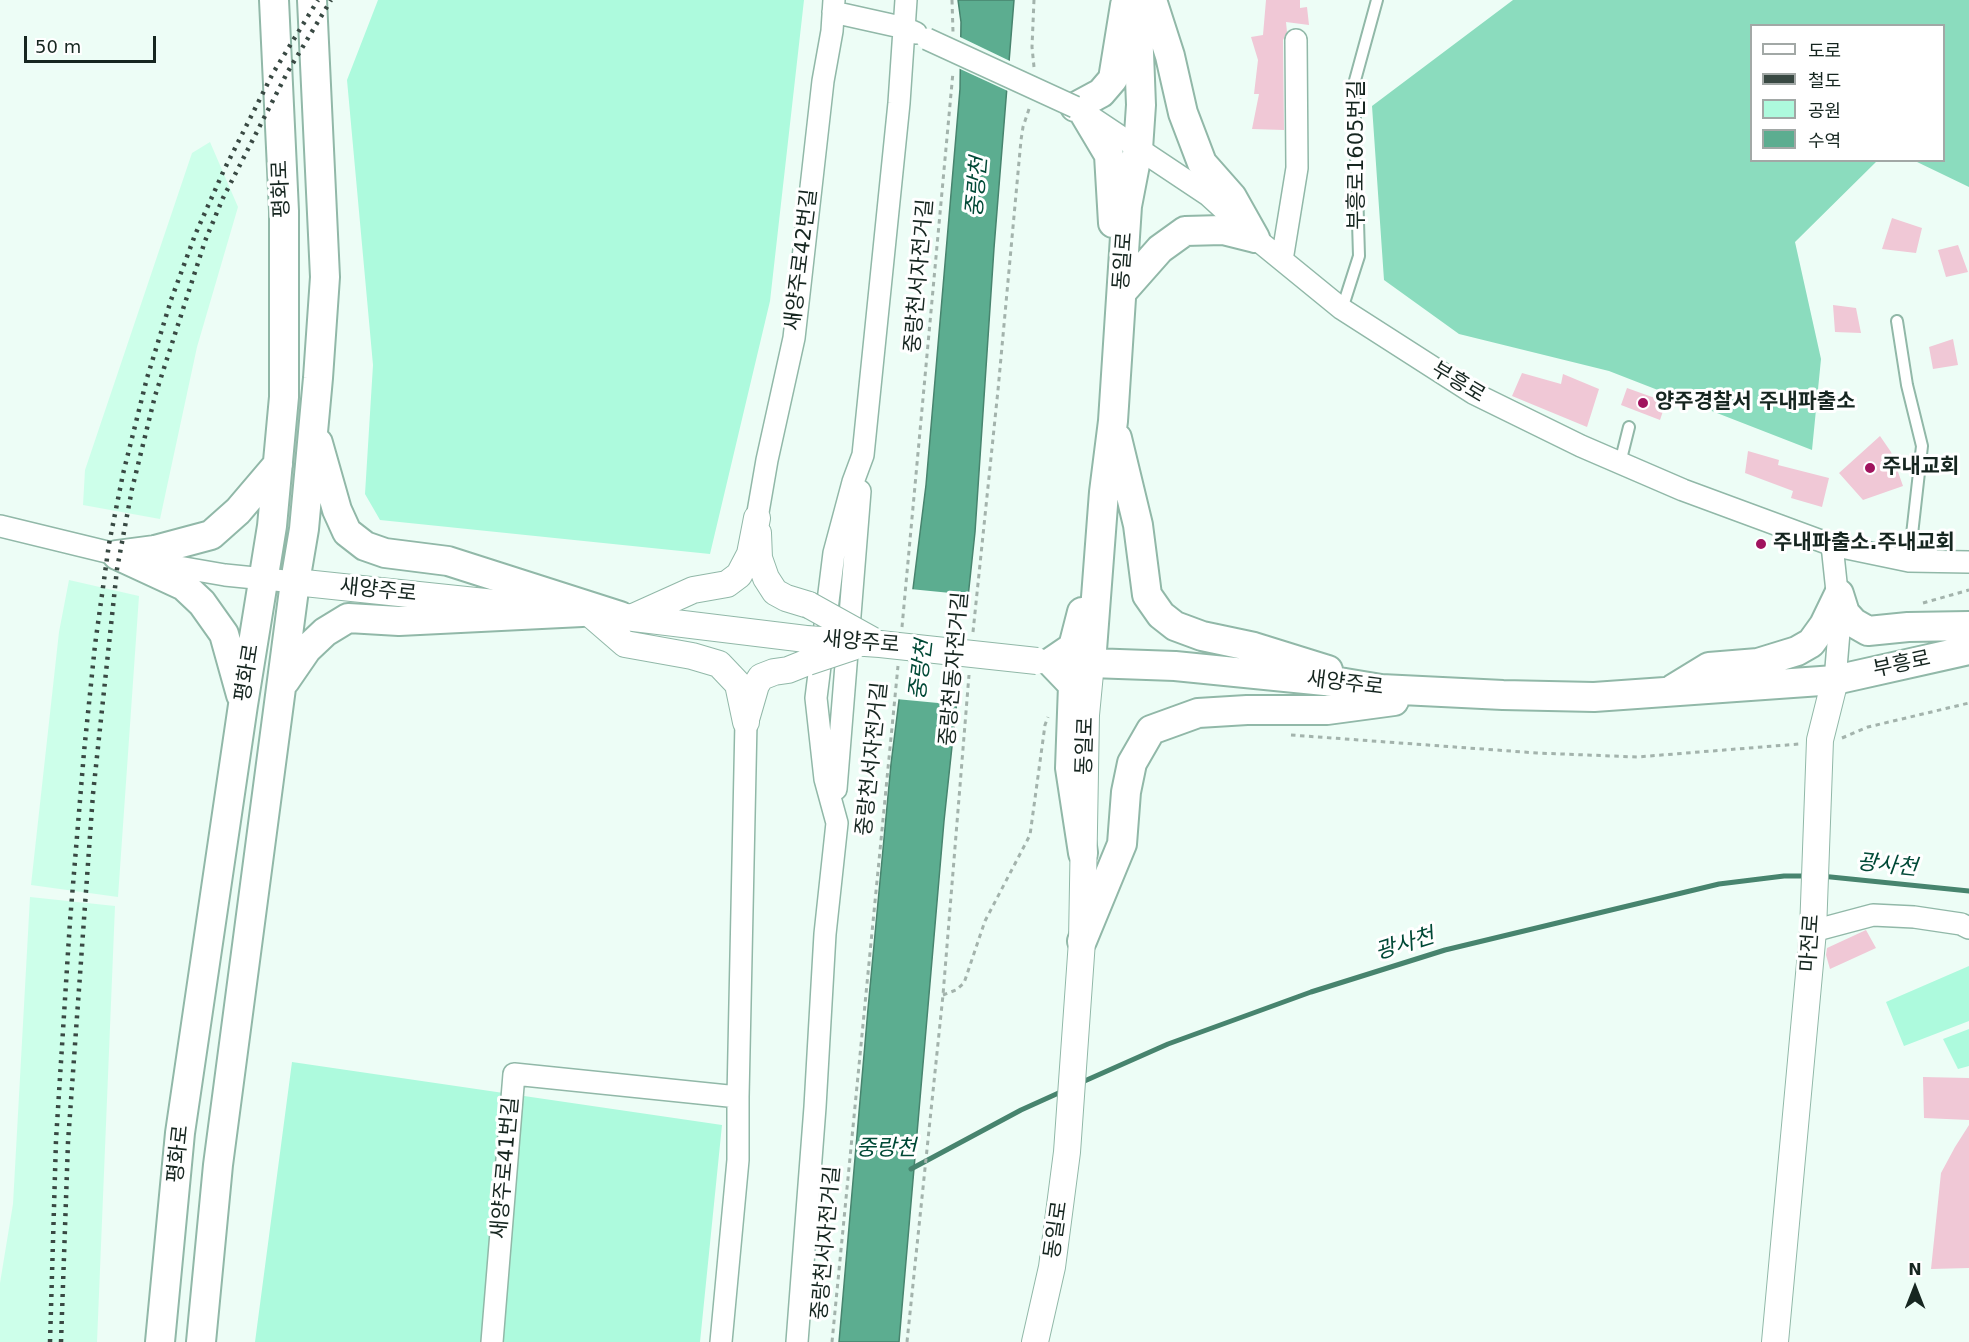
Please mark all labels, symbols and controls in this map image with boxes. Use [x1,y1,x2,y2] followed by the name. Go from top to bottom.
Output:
[27,24,159,62] scale bar
[1750,24,1945,162] legend
[35,36,81,57] text: 50 m
[1808,40,1841,61] text: 도로
[1808,70,1841,91] text: 철도
[1345,80,1371,230] street label: 부흥로1605번길
[1808,100,1841,121] text: 공원
[1808,130,1841,151] text: 수역
[962,156,994,218] water label: 중랑천
[268,160,296,218] street label: 평화로
[781,188,823,332] street label: 새양주로42번길
[901,198,939,354] street label: 중랑천서자전거길
[1109,231,1139,291] street label: 동일로
[1427,357,1489,409] street label: 부흥로
[1655,390,1856,416] place label: 양주경찰서 주내파출소
[1636,396,1650,410] marker: 양주경찰서 주내파출소
[1882,455,1959,481] place label: 주내교회
[1863,461,1877,475] marker: 주내교회
[1773,531,1955,557] place label: 주내파출소.주내교회
[1754,537,1768,551] marker: 주내파출소.주내교회
[338,574,418,608] street label: 새양주로
[936,591,974,747] street label: 중랑천동자전거길
[821,627,901,659] street label: 새양주로
[905,638,939,702] water label: 중랑천
[231,642,265,704] street label: 평화로
[1871,647,1933,683] street label: 부흥로
[1305,667,1385,701] street label: 새양주로
[852,681,894,837] street label: 중랑천서자전거길
[1072,717,1100,775] street label: 동일로
[1855,850,1919,882] water label: 광사천
[1796,913,1826,973] street label: 마전로
[1372,924,1438,966] water label: 광사천
[487,1096,525,1240] street label: 새양주로41번길
[163,1124,195,1184] street label: 평화로
[856,1136,916,1162] water label: 중랑천
[808,1165,846,1321] street label: 중랑천서자전거길
[1040,1200,1074,1260] street label: 동일로
[1885,1258,1945,1318] north arrow
[1908,1260,1922,1279] text: N

